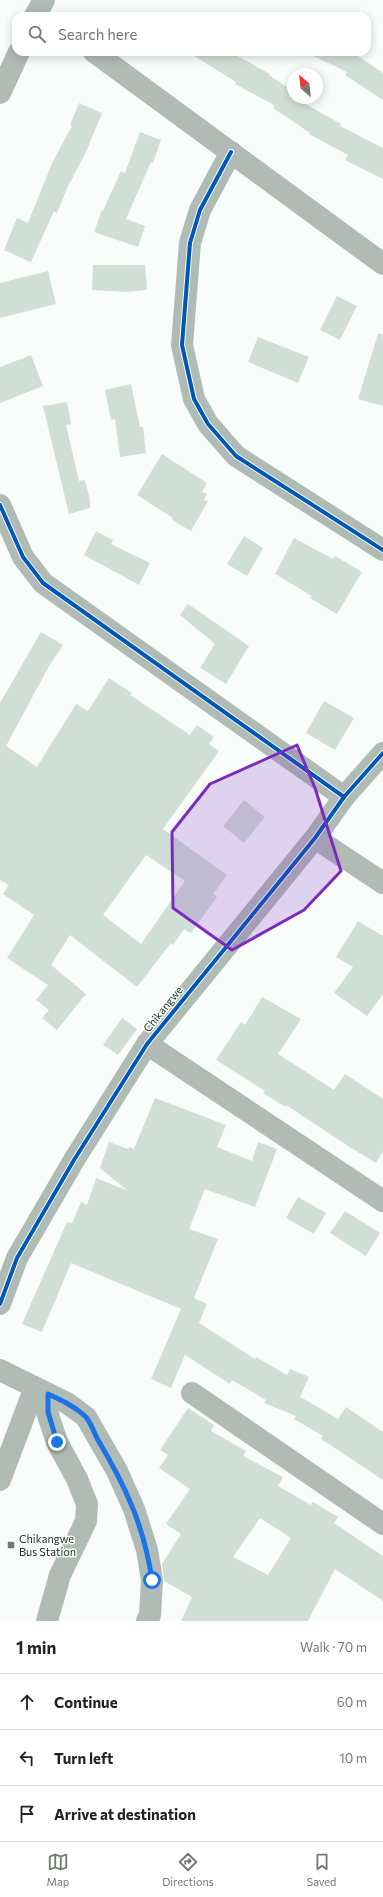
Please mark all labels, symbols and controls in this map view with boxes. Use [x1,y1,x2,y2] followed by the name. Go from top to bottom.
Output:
[12,12,371,56] search box
[26,23,48,45] icon: search
[58,25,137,43] text: Search here
[287,68,323,104] north arrow
[140,983,185,1034] street label: Chikangwe
[48,1433,66,1451] route end
[19,1532,76,1558] place label: Chikangwe Bus Station
[6,1540,16,1550] marker: Chikangwe Bus Station
[143,1571,161,1589] route start
[16,1637,56,1658] text: 1 min
[300,1639,367,1655] text: Walk · 70 m
[16,1691,38,1713] icon: ahead
[54,1693,118,1711] text: Continue
[337,1694,367,1710] text: 60 m
[16,1747,38,1769] icon: left
[54,1749,113,1767] text: Turn left
[339,1750,367,1766] text: 10 m
[16,1803,38,1825] icon: arrive
[54,1805,196,1823] text: Arrive at destination
[47,1851,69,1888] tab: Map
[162,1851,214,1888] tab: Directions
[307,1851,336,1888] tab: Saved

